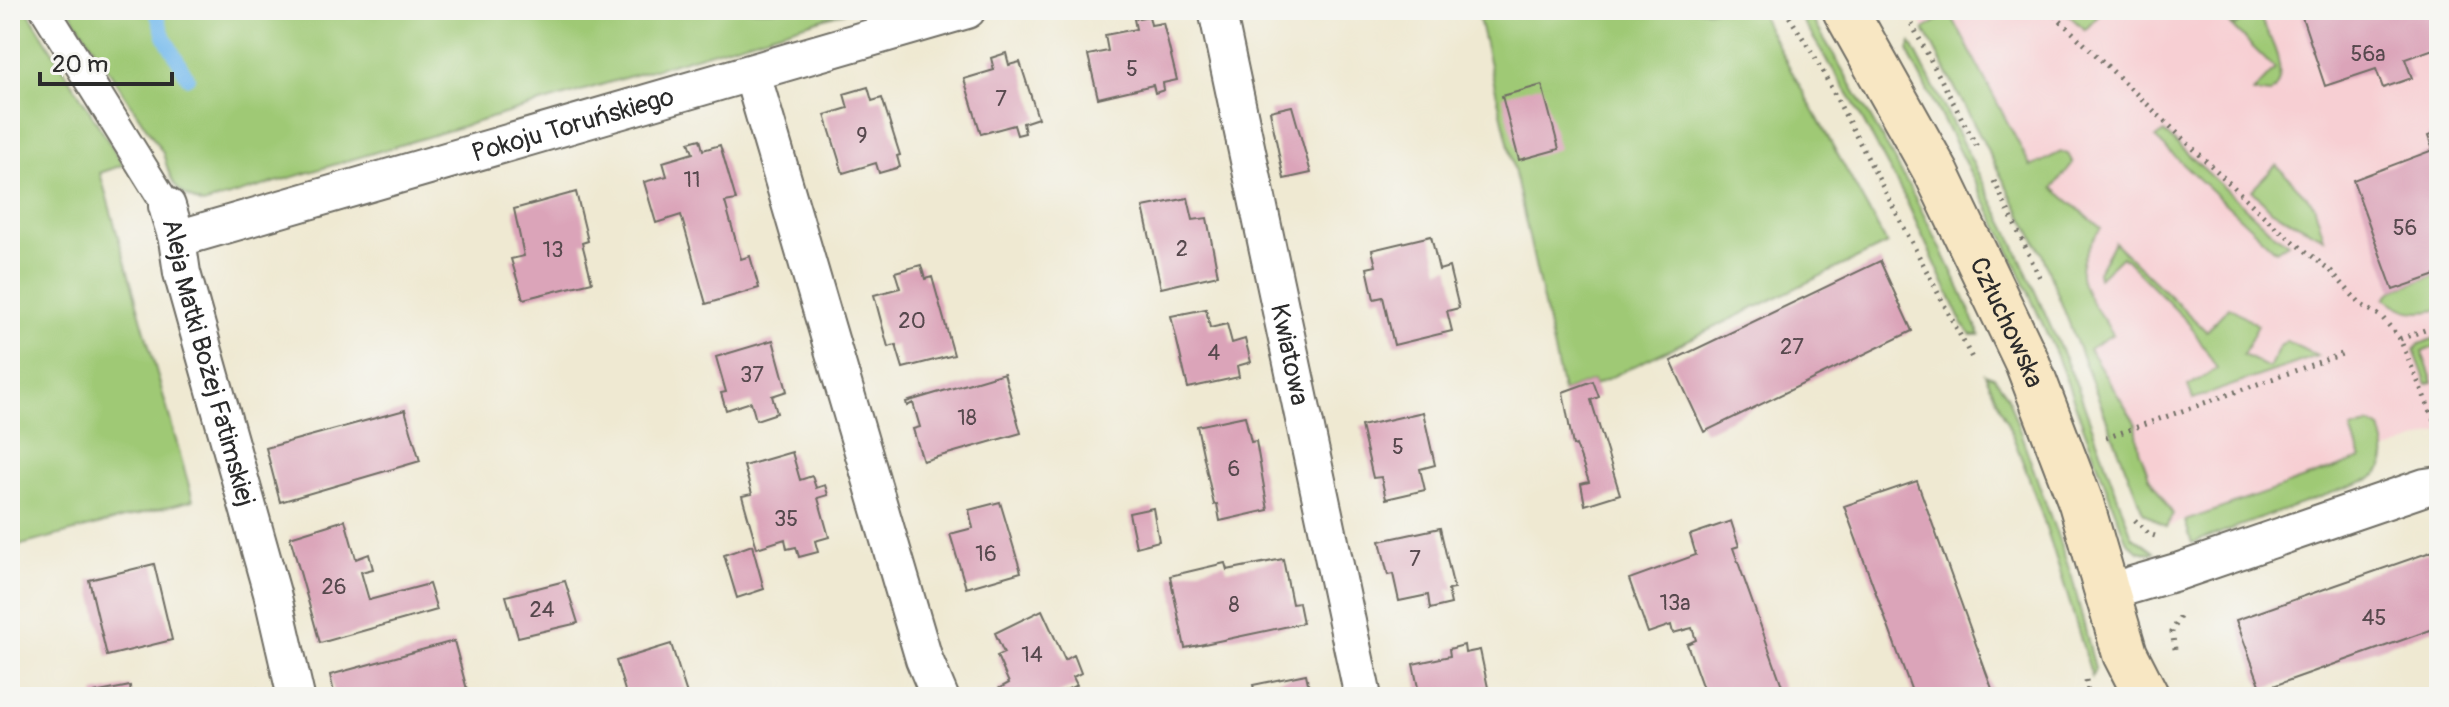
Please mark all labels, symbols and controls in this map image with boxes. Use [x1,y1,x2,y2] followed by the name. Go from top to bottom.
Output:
[40,36,172,86] scale bar
[2351,40,2385,68] house number: 56a
[52,50,108,79] text: 20 m
[1126,55,1138,83] house number: 5
[468,81,678,170] street label: Pokoju Toruńskiego
[995,85,1007,113] house number: 7
[856,122,868,150] house number: 9
[683,166,701,194] house number: 11
[2393,214,2417,242] house number: 56
[155,215,262,510] street label: Aleja Matki Bożej Fatimskiej
[1176,235,1188,263] house number: 2
[543,236,563,264] house number: 13
[1962,252,2050,392] street label: Człuchowska
[1263,301,1316,408] street label: Kwiatowa
[898,307,926,335] house number: 20
[1780,333,1804,361] house number: 27
[1208,339,1221,367] house number: 4
[740,361,764,389] house number: 37
[957,404,977,432] house number: 18
[1392,433,1404,461] house number: 5
[1228,455,1240,483] house number: 6
[774,505,798,533] house number: 35
[975,540,997,568] house number: 16
[1409,545,1421,573] house number: 7
[321,573,347,601] house number: 26
[1659,589,1691,617] house number: 13a
[1228,591,1240,619] house number: 8
[529,596,555,624] house number: 24
[2362,604,2386,632] house number: 45
[1021,641,1043,669] house number: 14

